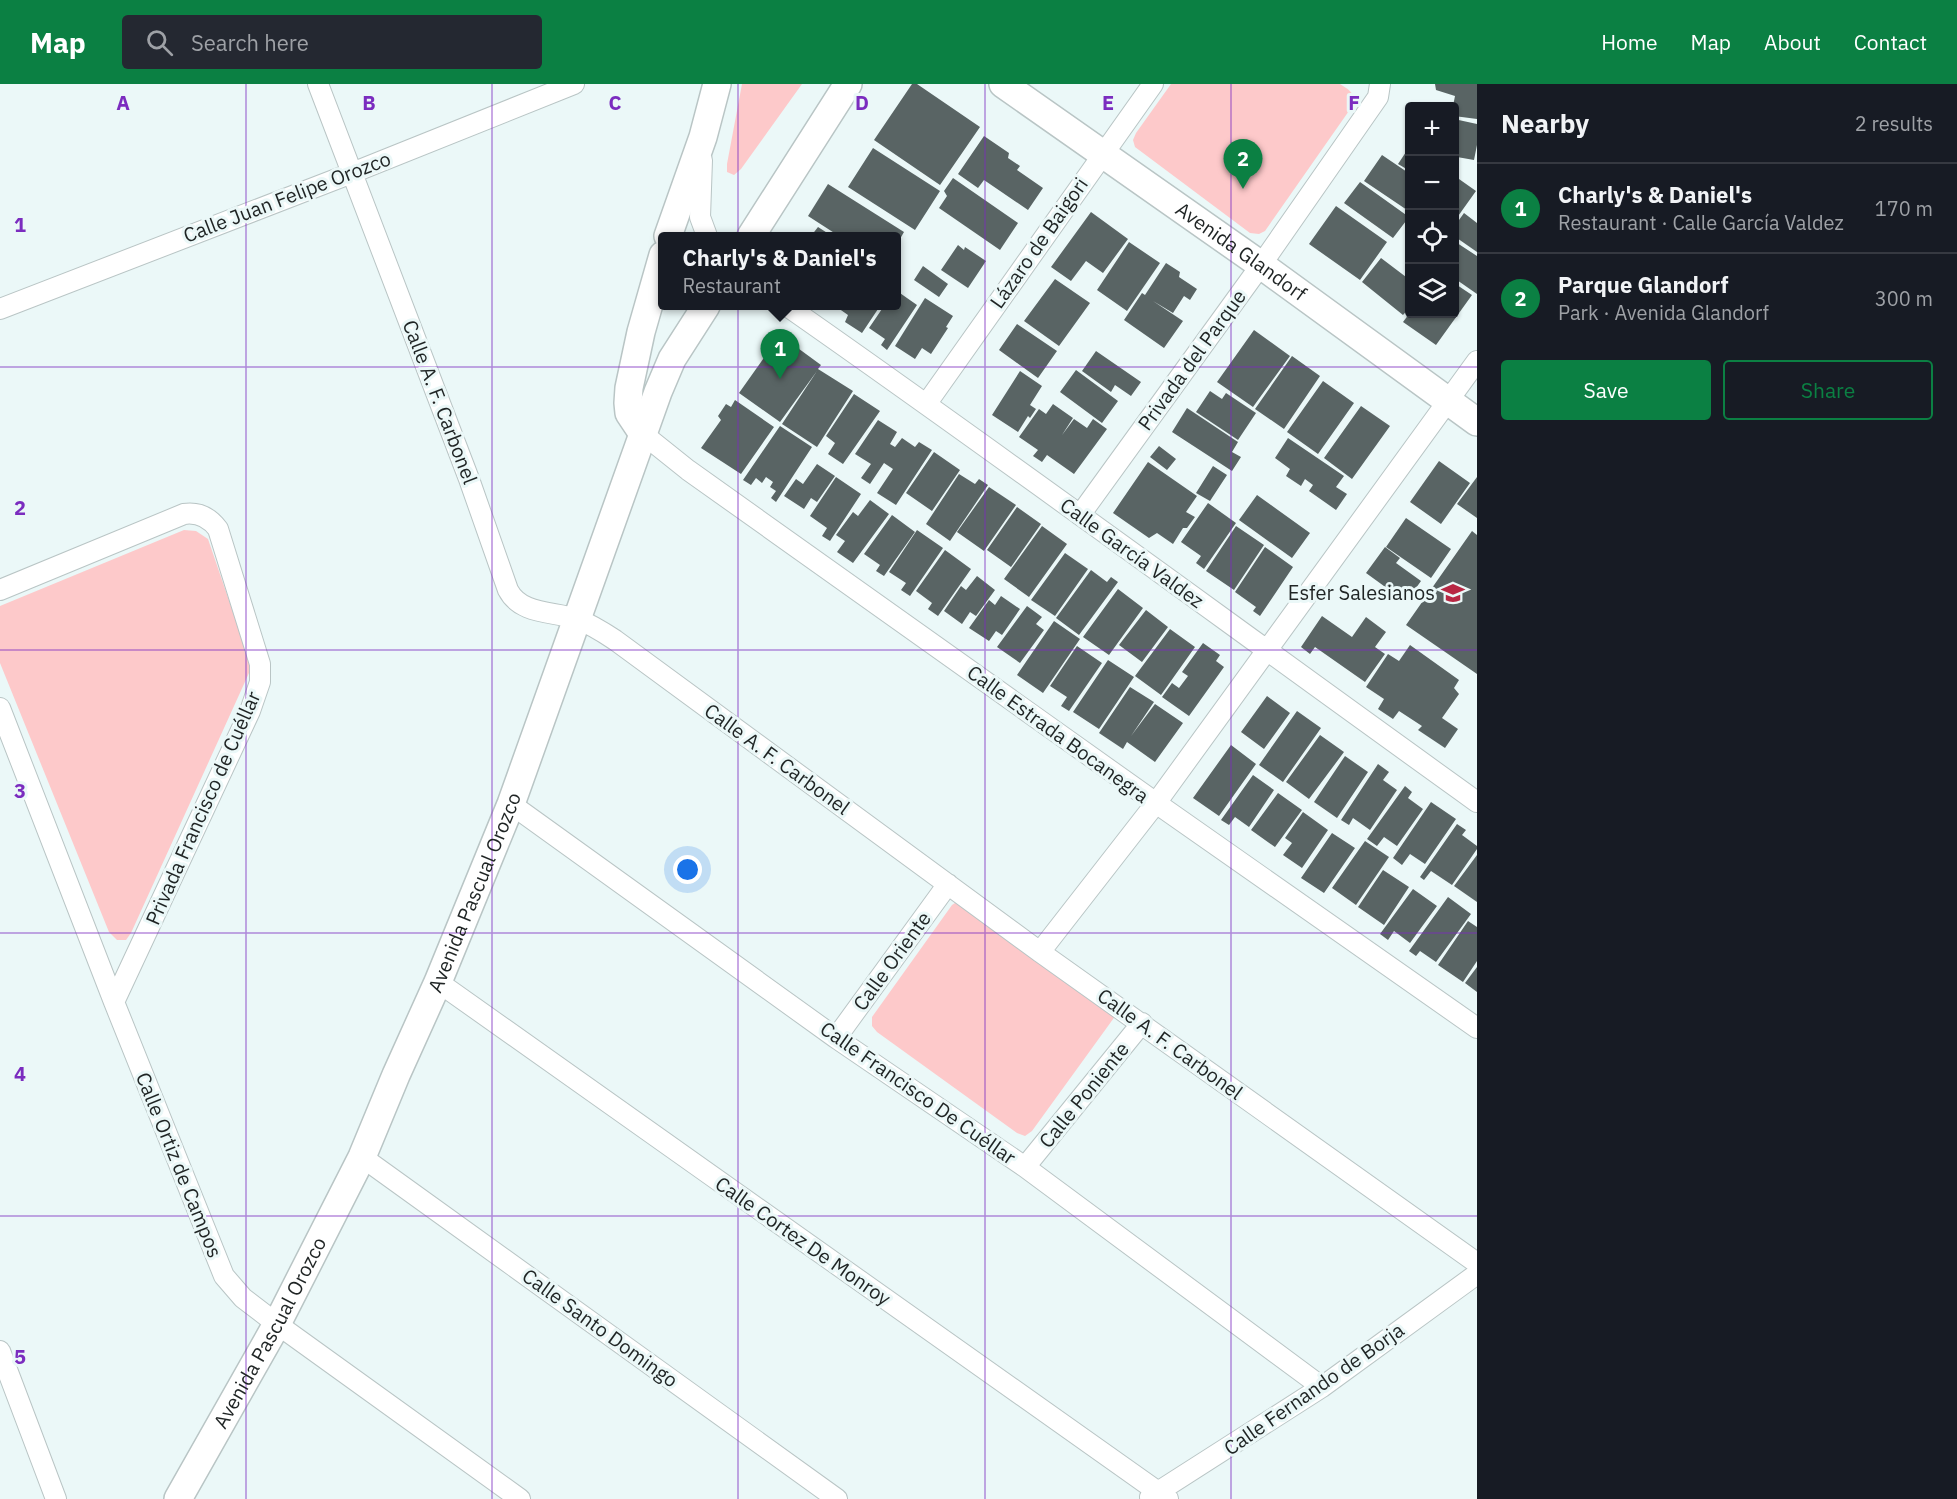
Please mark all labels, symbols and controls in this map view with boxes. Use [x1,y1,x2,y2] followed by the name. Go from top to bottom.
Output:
[122,15,542,69] search box
[30,24,86,61] text: Map
[143,26,176,59] icon: search
[191,28,309,57] text: Search here
[1601,28,1658,56] text: Home
[1691,28,1731,56] text: Map
[1764,28,1821,56] text: About
[1854,28,1927,56] text: Contact
[116,89,130,116] text: A
[362,89,376,116] text: B
[608,89,622,116] text: C
[855,89,869,116] text: D
[1102,89,1114,116] text: E
[1348,89,1360,116] text: F
[1405,102,1459,318] map controls
[1405,102,1459,156] button: +
[1501,106,1589,140] text: Nearby
[1855,110,1933,137] text: 2 results
[1224,140,1262,189] pin: 2
[179,145,394,249] street label: Calle Juan Felipe Orozco
[1405,156,1459,210] button: −
[983,172,1094,313] street label: Lázaro de Baigori
[1558,180,1752,209] text: Charly's & Daniel's
[1170,195,1313,307] street label: Avenida Glandorf
[1515,195,1527,222] text: 1
[1875,195,1933,222] text: 170 m
[1558,209,1844,236] text: Restaurant · Calle García Valdez
[1405,210,1459,264] button: locate
[14,211,26,238] text: 1
[658,232,901,310] popup
[682,243,877,272] text: Charly's & Daniel's
[1405,264,1459,318] button: layers
[1558,270,1728,299] text: Parque Glandorf
[682,272,781,299] text: Restaurant
[1131,284,1252,436] street label: Privada del Parque
[1515,285,1527,312] text: 2
[1875,285,1933,312] text: 300 m
[1558,299,1769,326] text: Park · Avenida Glandorf
[397,316,484,488] street label: Calle A. F. Carbonel
[760,330,800,379] pin: 1
[1501,360,1711,420] button: Save
[1723,360,1933,420] button: Share
[1055,491,1210,614] street label: Calle García Valdez
[14,494,26,521] text: 2
[1288,579,1435,606] place label: Esfer Salesianos
[1440,580,1466,606] school or university icon: Esfer Salesianos
[962,658,1155,809] street label: Calle Estrada Bocanegra
[139,687,266,929] street label: Privada Francisco de Cuéllar
[699,697,855,821] street label: Calle A. F. Carbonel
[14,777,26,804] text: 3
[421,789,527,997] street label: Avenida Pascual Orozco
[673,855,702,884] your location
[846,906,937,1016] street label: Calle Oriente
[1092,982,1248,1106] street label: Calle A. F. Carbonel
[815,1015,1021,1170] street label: Calle Francisco De Cuéllar
[1032,1036,1135,1153] street label: Calle Poniente
[14,1060,26,1087] text: 4
[130,1068,229,1261] street label: Calle Ortiz de Campos
[710,1170,897,1312] street label: Calle Cortez De Monroy
[207,1232,332,1433] street label: Avenida Pascual Orozco
[517,1262,684,1393] street label: Calle Santo Domingo
[1218,1316,1409,1461] street label: Calle Fernando de Borja
[14,1343,26,1370] text: 5

